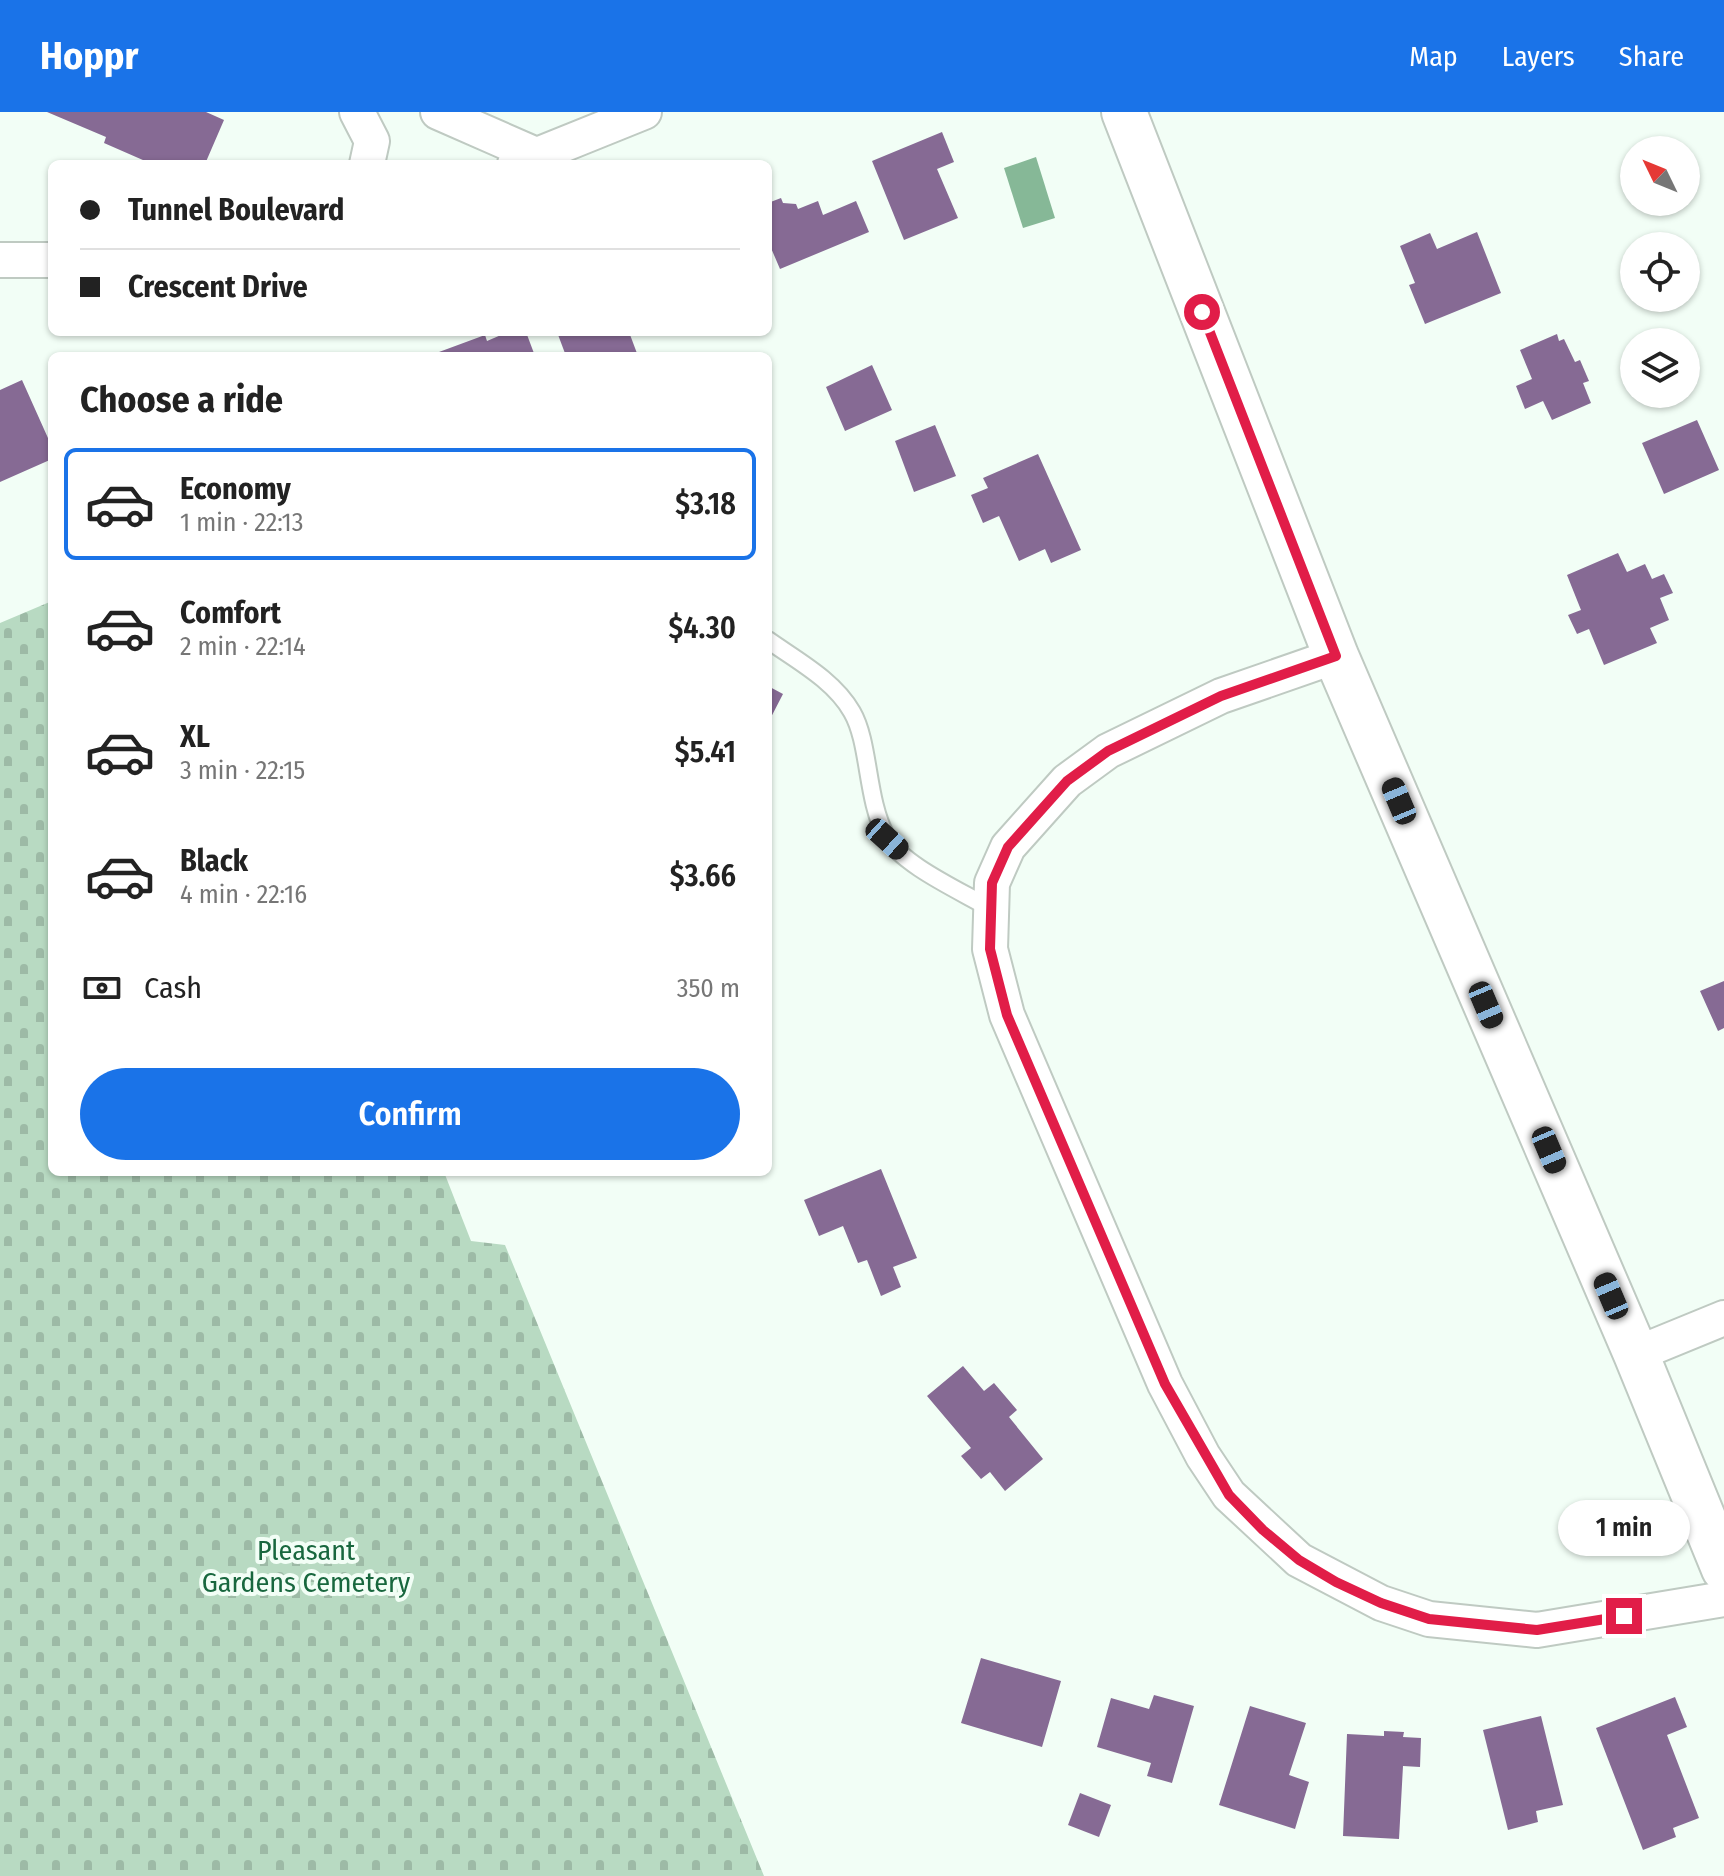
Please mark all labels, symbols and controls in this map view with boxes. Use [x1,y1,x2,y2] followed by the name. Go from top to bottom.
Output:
[40,33,138,79] text: Hoppr
[1409,40,1458,73] text: Map
[1502,40,1575,73] text: Layers
[1619,40,1684,73] text: Share
[1620,136,1700,216] north arrow
[1620,136,1700,408] map controls
[128,192,344,228] text: Tunnel Boulevard
[1620,232,1700,312] button: locate
[128,269,308,305] text: Crescent Drive
[1184,294,1220,330] route start
[1620,328,1700,408] button: layers
[80,378,283,422] text: Choose a ride
[84,468,156,540] icon: car
[180,471,291,507] text: Economy
[675,486,736,522] text: $3.18
[180,507,303,538] text: 1 min · 22:13
[84,592,156,664] icon: car
[180,595,281,631] text: Comfort
[669,610,736,646] text: $4.30
[180,631,306,662] text: 2 min · 22:14
[84,716,156,788] icon: car
[180,719,210,755] text: XL
[675,734,736,770] text: $5.41
[180,755,305,786] text: 3 min · 22:15
[1379,774,1419,828] car
[861,814,913,864] car
[84,840,156,912] icon: car
[180,843,248,879] text: Black
[670,858,736,894] text: $3.66
[180,879,307,910] text: 4 min · 22:16
[80,966,124,1010] icon: cash
[144,970,202,1006] text: Cash
[677,973,740,1004] text: 350 m
[1466,978,1506,1032] car
[80,1068,740,1160] button: Confirm
[1529,1123,1569,1177] car
[1591,1269,1631,1323] car
[1558,1500,1690,1556] callout: 1 min
[1596,1512,1652,1543] text: 1 min
[202,1534,411,1599] park label: Pleasant Gardens Cemetery
[1606,1598,1642,1634] route end

